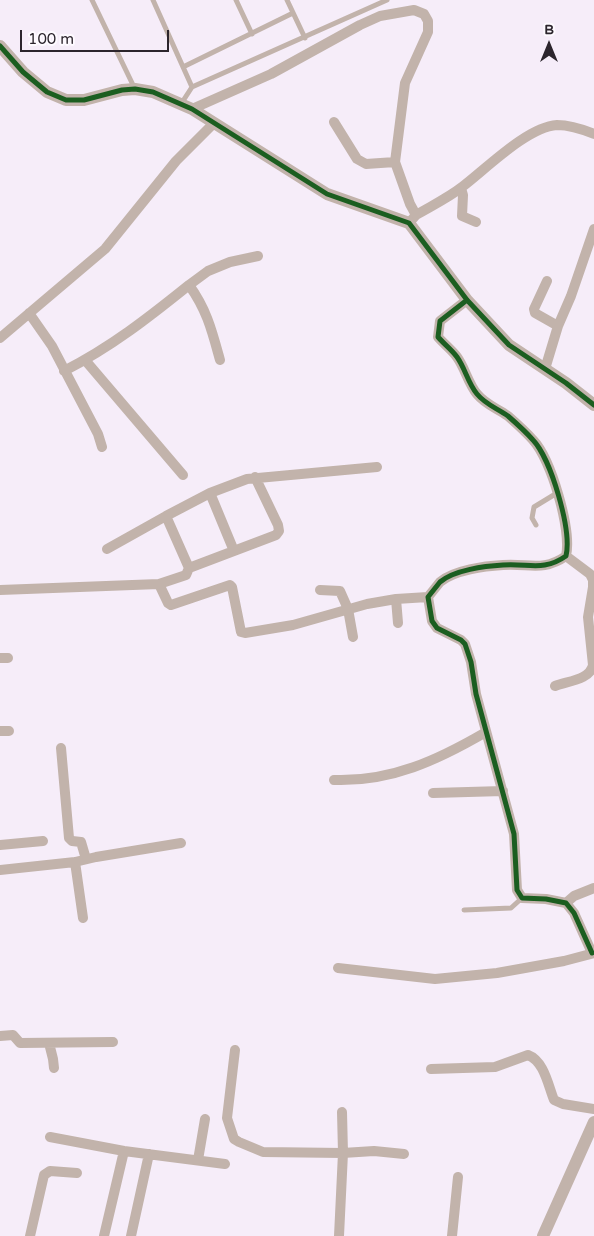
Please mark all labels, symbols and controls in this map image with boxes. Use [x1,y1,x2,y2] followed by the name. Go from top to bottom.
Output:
[22,20,171,52] scale bar
[524,20,574,70] north arrow
[544,21,554,38] text: B
[28,30,74,48] text: 100 m

